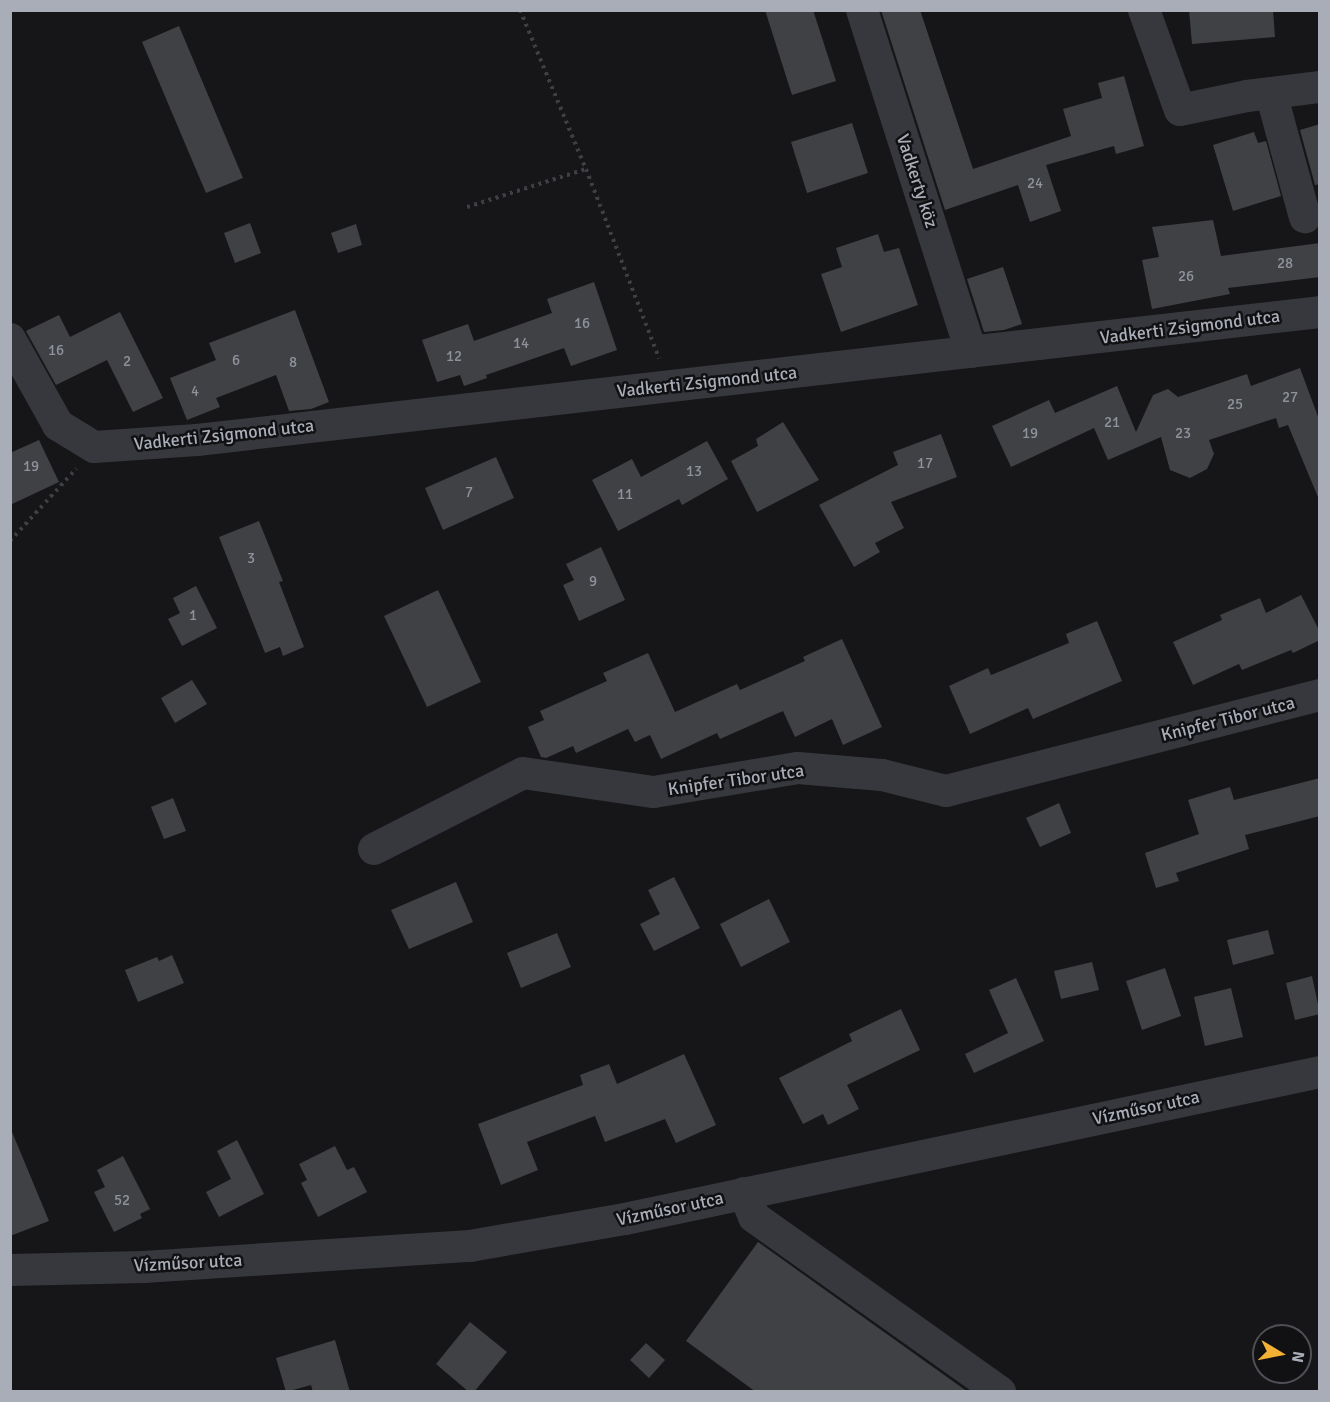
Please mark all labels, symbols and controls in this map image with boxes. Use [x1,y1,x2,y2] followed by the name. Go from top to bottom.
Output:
[892,131,942,231] street label: Vadkerty köz
[1027,175,1043,193] house number: 24
[1277,255,1293,273] house number: 28
[1178,268,1194,286] house number: 26
[1099,305,1281,349] street label: Vadkerti Zsigmond utca
[574,315,590,333] house number: 16
[513,335,529,353] house number: 14
[48,342,64,360] house number: 16
[446,348,462,366] house number: 12
[232,352,240,370] house number: 6
[123,353,131,371] house number: 2
[289,354,297,372] house number: 8
[616,362,798,402] street label: Vadkerti Zsigmond utca
[191,383,199,401] house number: 4
[1282,389,1298,407] house number: 27
[1227,396,1243,414] house number: 25
[1104,414,1120,432] house number: 21
[133,415,315,455] street label: Vadkerti Zsigmond utca
[1022,425,1038,443] house number: 19
[1175,425,1191,443] house number: 23
[917,455,933,473] house number: 17
[23,458,39,476] house number: 19
[686,463,702,481] house number: 13
[465,484,473,502] house number: 7
[617,486,633,504] house number: 11
[247,550,255,568] house number: 3
[589,573,597,591] house number: 9
[189,607,197,625] house number: 1
[1159,692,1297,746] street label: Knipfer Tibor utca
[667,760,805,800] street label: Knipfer Tibor utca
[1091,1086,1201,1130] street label: Vízműsor utca
[615,1187,725,1231] street label: Vízműsor utca
[114,1192,130,1210] house number: 52
[133,1249,243,1277] street label: Vízműsor utca
[1252,1324,1312,1384] north arrow
[1287,1350,1309,1364] text: N

